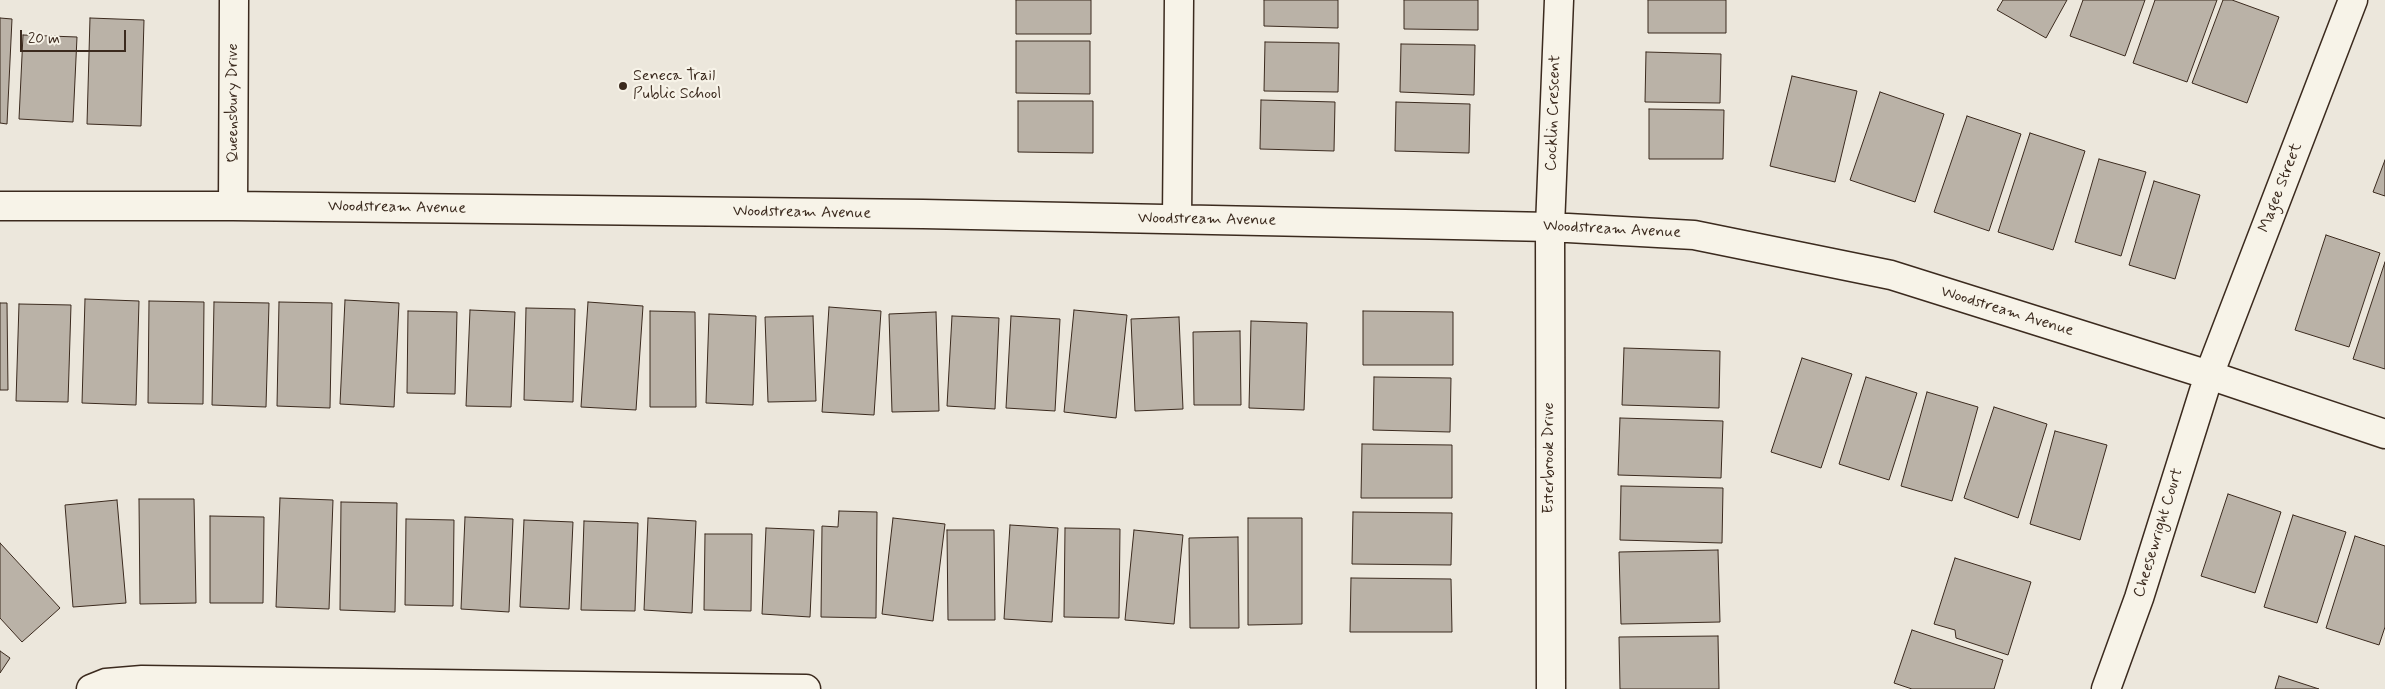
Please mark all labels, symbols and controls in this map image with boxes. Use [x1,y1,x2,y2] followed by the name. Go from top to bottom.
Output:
[22,20,129,52] scale bar
[28,29,60,49] text: 20 m
[224,43,244,163] street label: Queensbury Drive
[1542,54,1566,172] street label: Cocklin Crescent
[633,67,721,105] place label: Seneca Trail Public School
[617,80,629,92] marker: Seneca Trail Public School
[2255,140,2307,236] street label: Magee Street
[328,197,466,219] street label: Woodstream Avenue
[733,202,871,224] street label: Woodstream Avenue
[1138,209,1276,231] street label: Woodstream Avenue
[1542,217,1682,243] street label: Woodstream Avenue
[1938,283,2076,341] street label: Woodstream Avenue
[1540,402,1560,514] street label: Esterbrook Drive
[2130,466,2188,600] street label: Cheesewright Court

